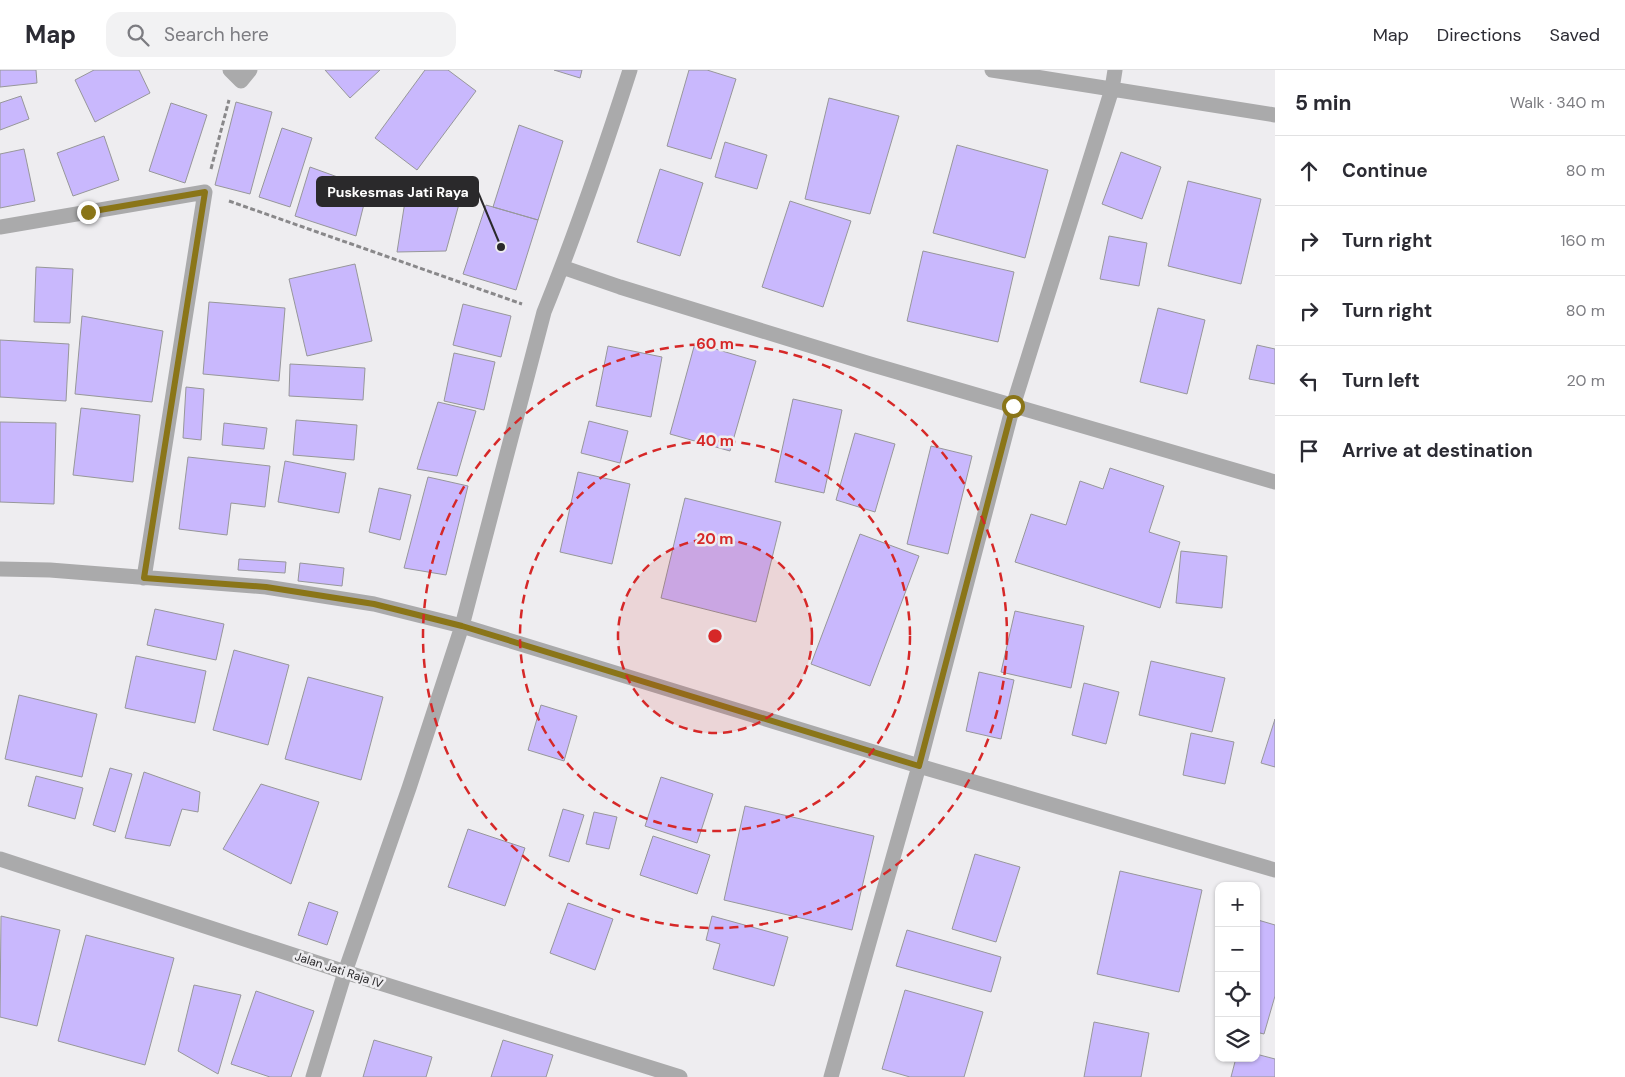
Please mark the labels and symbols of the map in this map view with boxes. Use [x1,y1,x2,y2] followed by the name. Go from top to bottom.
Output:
[317,177,478,206] callout: Puskesmas Jati Raya
[327,183,469,201] text: Puskesmas Jati Raya
[77,201,100,224] route end
[696,334,734,354] text: 60 m
[1002,395,1025,418] route start
[696,431,734,451] text: 40 m
[697,529,733,549] text: 20 m
[706,627,724,645] centre of rings
[293,948,385,992] street label: Jalan Jati Raja IV

